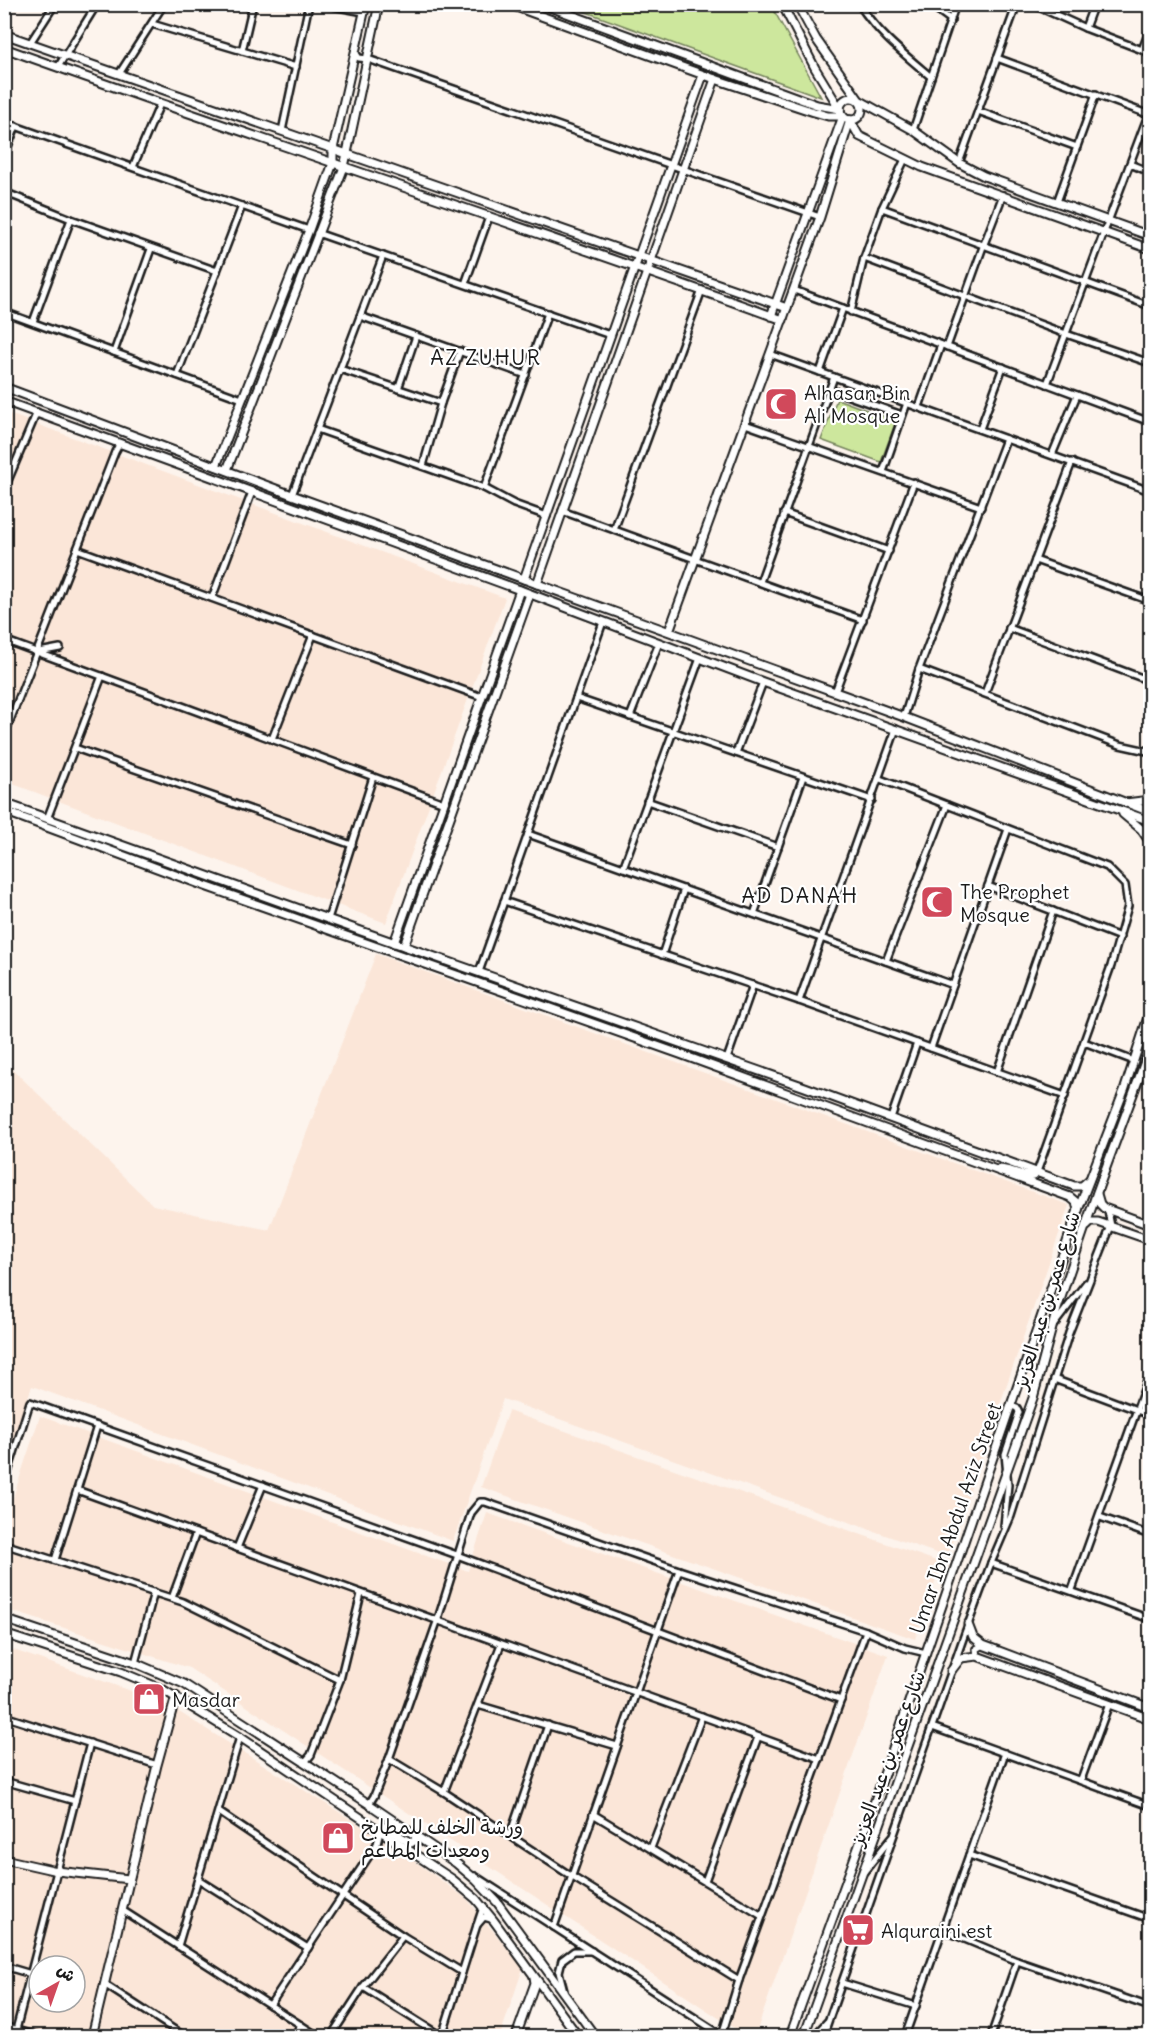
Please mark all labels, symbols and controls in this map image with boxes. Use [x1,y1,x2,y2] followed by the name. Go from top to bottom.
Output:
[430,344,542,371] district label: AZ ZUHUR
[804,380,910,428] place label: Alhasan Bin Ali Mosque
[763,386,799,422] mosque icon: Alhasan Bin Ali Mosque
[960,879,1069,927] place label: The Prophet Mosque
[742,882,858,909] district label: AD DANAH
[919,884,955,920] mosque icon: The Prophet Mosque
[1006,1208,1087,1394] street label: شارع عمر بن عبد العزيز
[904,1399,1006,1637] street label: Umar Ibn Abdul Aziz Street
[843,1667,932,1852] street label: شارع عمر بن عبد العزيز
[131,1681,167,1717] shop icon: Masdar
[172,1687,240,1712] place label: Masdar
[361,1814,523,1866] place label: ورشة الخلف للمطابخ ومعدات المطاعم
[320,1820,356,1856] shop icon: ورشة الخلف للمطابخ ومعدات المطاعم
[840,1912,876,1948] supermarket icon: Alquraini est
[881,1918,993,1943] place label: Alquraini est
[27,1954,87,2014] north arrow
[53,1959,80,1986] text: ش

